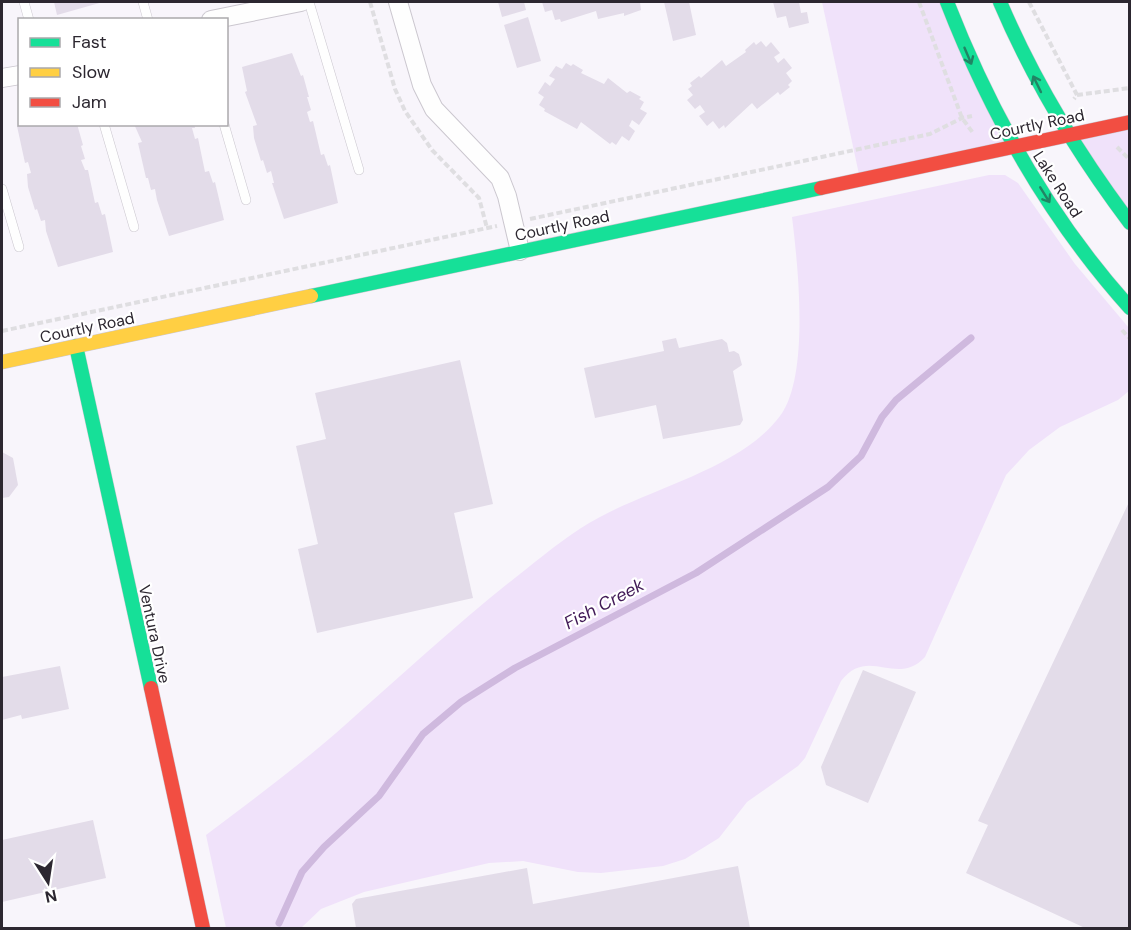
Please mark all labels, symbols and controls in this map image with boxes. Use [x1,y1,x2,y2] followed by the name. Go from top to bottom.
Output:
[18,18,228,126] legend
[72,30,107,54] text: Fast
[963,46,974,65] one-way arrow
[72,60,111,84] text: Slow
[1031,76,1043,94] one-way arrow
[72,90,107,114] text: Jam
[988,104,1086,145] street label: Courtly Road
[1028,147,1087,222] street label: Lake Road
[1039,187,1051,203] one-way arrow
[513,205,611,246] street label: Courtly Road
[38,307,136,348] street label: Courtly Road
[560,573,649,635] water label: Fish Creek
[134,583,175,685] street label: Ventura Drive
[18,852,78,912] north arrow
[43,885,59,908] text: N

